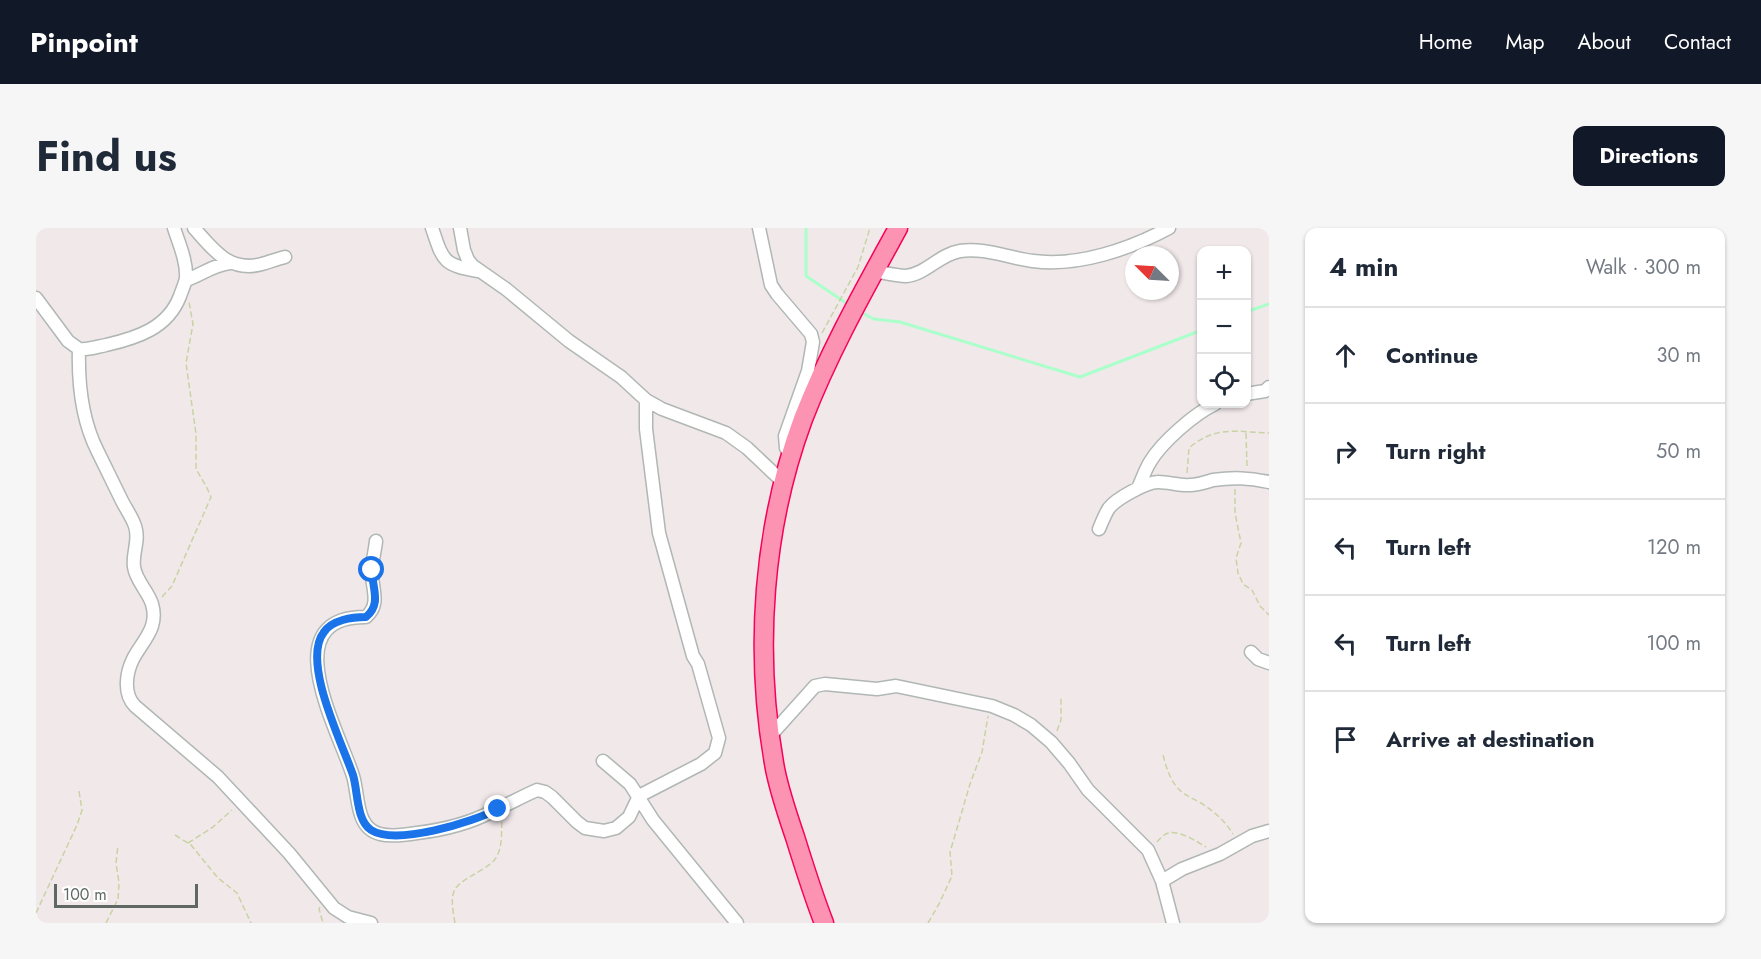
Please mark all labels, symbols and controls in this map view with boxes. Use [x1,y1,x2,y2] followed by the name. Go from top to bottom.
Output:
[30,22,138,63] text: Pinpoint
[1419,27,1472,57] text: Home
[1505,27,1545,57] text: Map
[1578,27,1631,57] text: About
[1664,27,1731,57] text: Contact
[36,126,177,187] text: Find us
[1573,126,1725,186] button: Directions
[1125,246,1179,300] north arrow
[1197,246,1251,408] map controls
[1197,246,1251,300] button: +
[1329,248,1398,286] text: 4 min
[1586,253,1701,282] text: Walk · 300 m
[1197,300,1251,354] button: −
[1329,339,1362,372] icon: ahead
[1386,339,1478,371] text: Continue
[1656,341,1701,370] text: 30 m
[1197,354,1251,408] button: locate
[1329,435,1362,468] icon: right
[1386,435,1486,467] text: Turn right
[1656,437,1701,466] text: 50 m
[1329,531,1362,564] icon: left
[1386,531,1471,563] text: Turn left
[1647,533,1701,562] text: 120 m
[358,556,384,582] route start
[1329,627,1362,660] icon: left
[1386,627,1471,659] text: Turn left
[1646,629,1701,658] text: 100 m
[1329,723,1362,756] icon: arrive
[1386,723,1595,755] text: Arrive at destination
[484,795,510,821] route end
[54,881,198,908] scale bar
[63,883,107,906] text: 100 m

